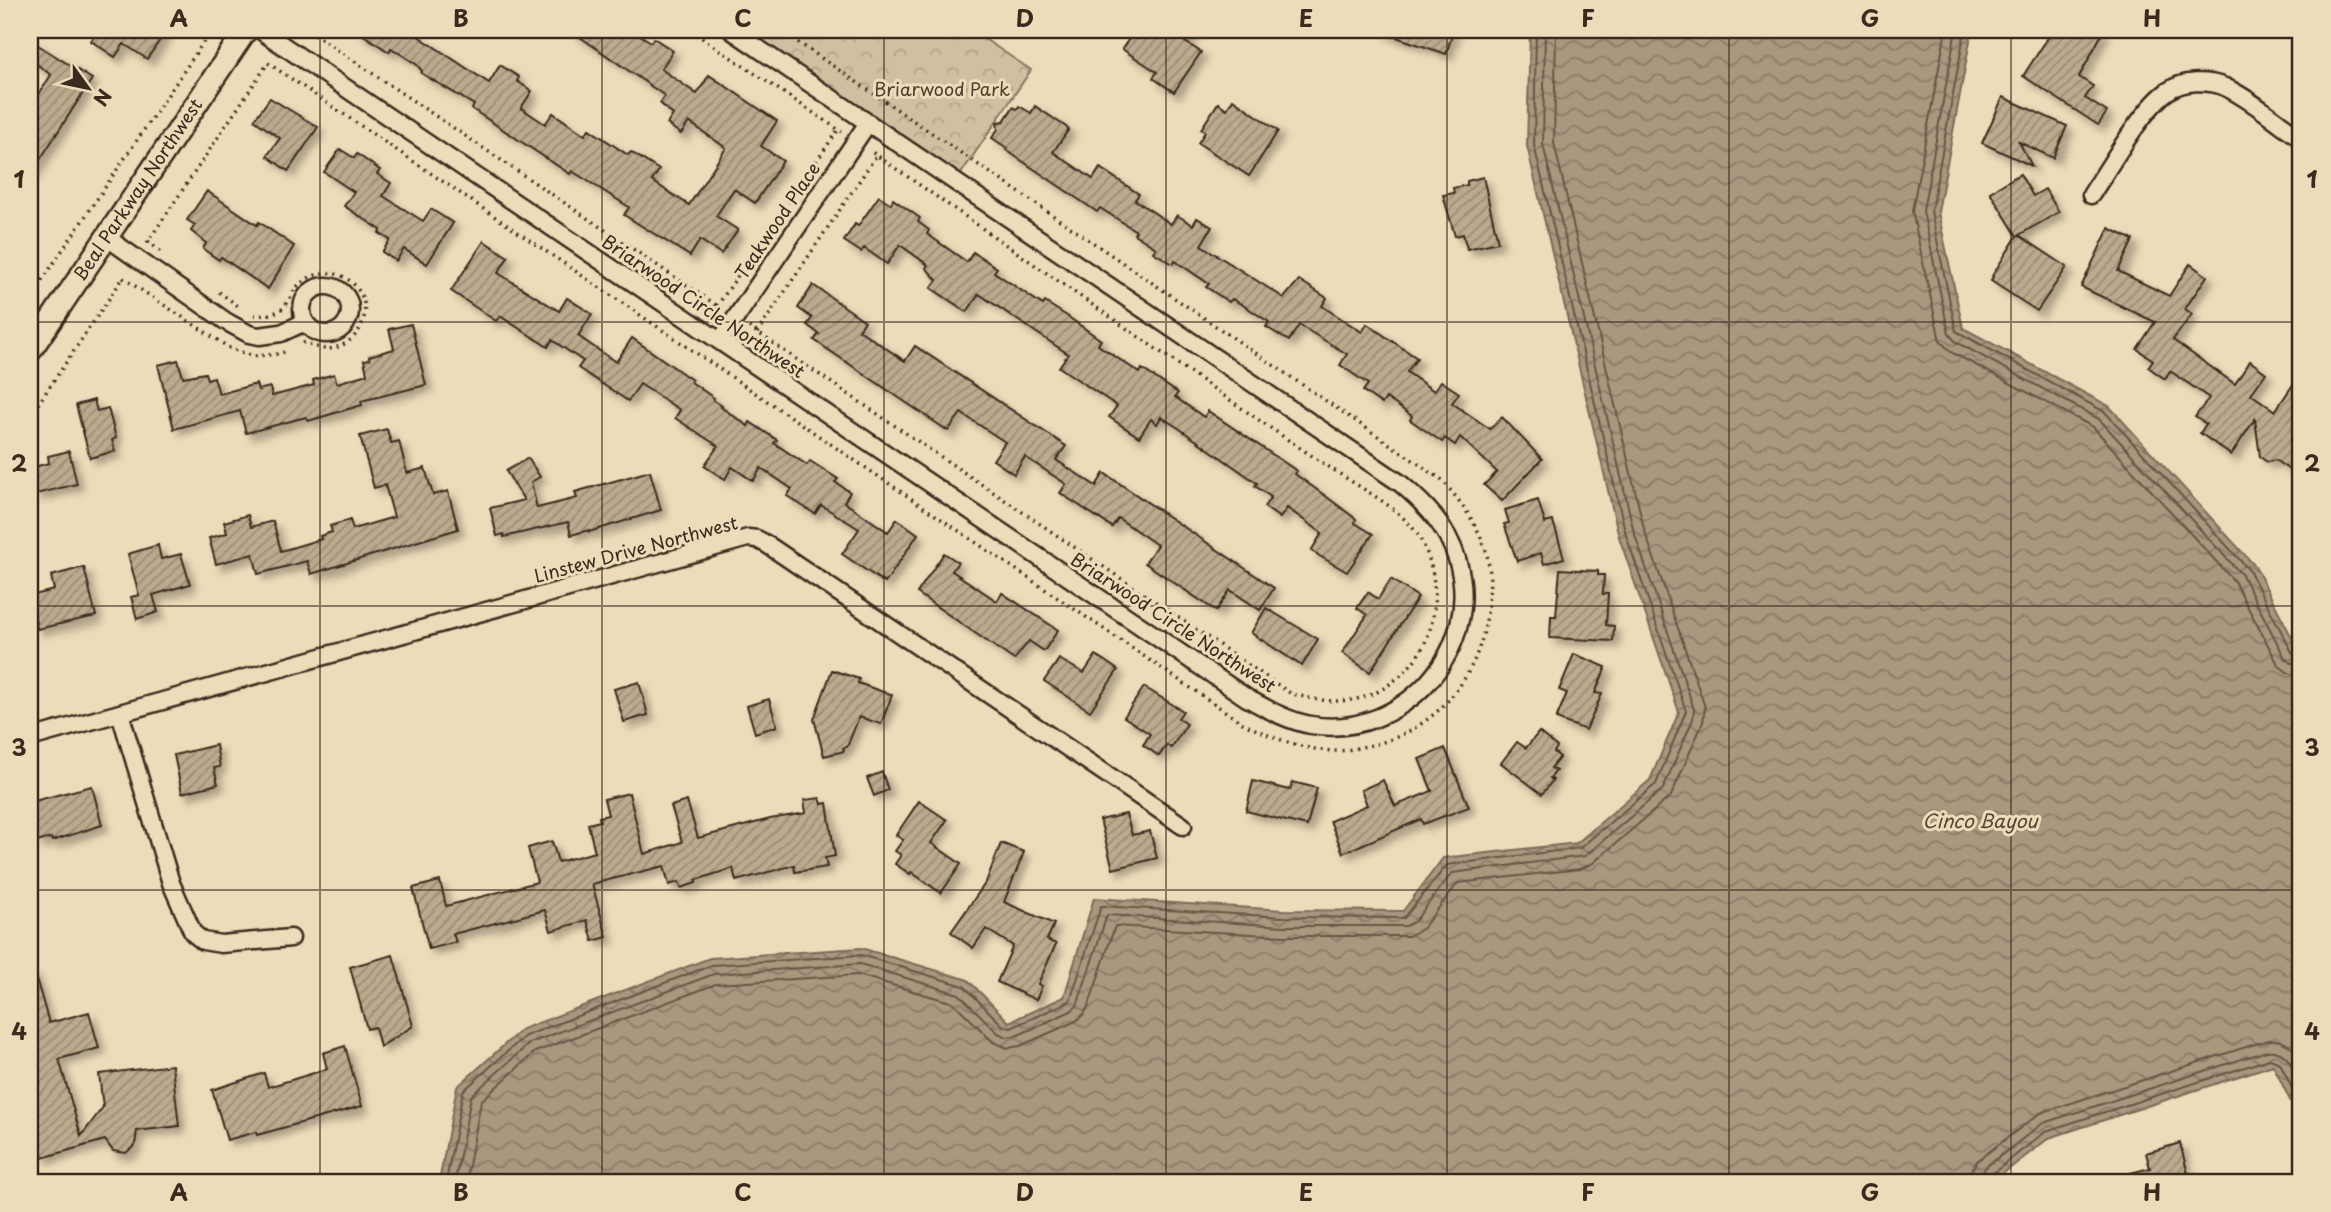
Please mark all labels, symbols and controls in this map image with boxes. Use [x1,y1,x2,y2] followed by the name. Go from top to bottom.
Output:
[170,0,188,35] text: A
[453,0,469,35] text: B
[734,0,752,35] text: C
[1016,0,1034,35] text: D
[1299,0,1313,35] text: E
[1581,0,1595,35] text: F
[1861,0,1879,35] text: G
[2143,0,2161,35] text: H
[52,52,122,122] north arrow
[874,75,1010,102] park label: Briarwood Park
[69,94,207,286] street label: Beal Parkway Northwest
[728,156,826,284] street label: Teakwood Place
[14,161,25,196] text: 1
[2307,161,2318,196] text: 1
[597,227,811,384] street label: Briarwood Circle Northwest
[11,445,27,480] text: 2
[2304,445,2320,480] text: 2
[531,508,740,589] street label: Linstew Drive Northwest
[1066,545,1282,698] street label: Briarwood Circle Northwest
[11,729,27,764] text: 3
[2304,729,2320,764] text: 3
[1922,806,2040,834] water label: Cinco Bayou
[11,1013,27,1048] text: 4
[2304,1013,2320,1048] text: 4
[170,1174,188,1209] text: A
[453,1174,469,1209] text: B
[734,1174,752,1209] text: C
[1016,1174,1034,1209] text: D
[1299,1174,1313,1209] text: E
[1581,1174,1595,1209] text: F
[1861,1174,1879,1209] text: G
[2143,1174,2161,1209] text: H

